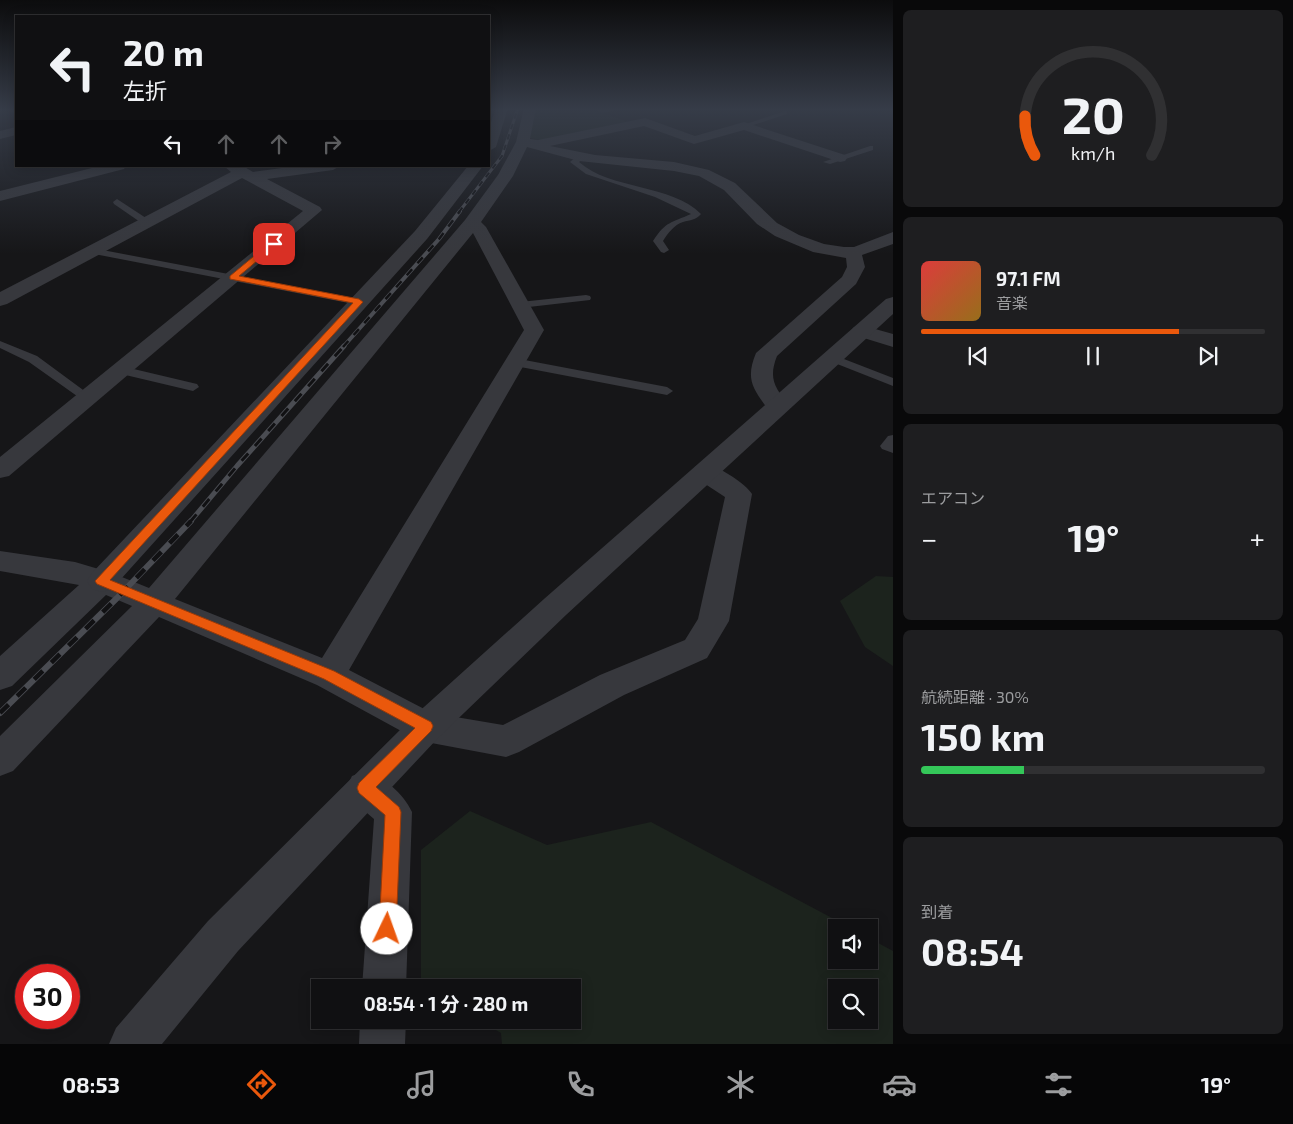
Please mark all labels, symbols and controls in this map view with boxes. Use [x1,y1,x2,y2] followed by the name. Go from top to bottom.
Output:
[123,31,204,73] text: 20 m
[40,35,105,100] icon: left
[123,77,167,103] text: 左折
[1061,82,1125,144] text: 20
[159,130,187,158] icon: left
[212,130,240,158] icon: ahead
[265,130,293,158] icon: ahead
[318,130,346,158] icon: right
[1071,142,1115,164] text: km/h
[253,223,295,265] pin
[260,230,288,258] icon: arrive
[996,267,1061,290] text: 97.1 FM
[996,293,1028,312] text: 音楽
[964,342,992,370] icon: previous
[1079,342,1107,370] icon: pause
[1194,342,1222,370] icon: next
[921,488,985,507] text: エアコン
[1068,514,1119,560] text: 19°
[921,521,937,555] text: −
[1250,521,1265,555] text: +
[921,687,1029,706] text: 航続距離 · 30%
[921,713,1045,759] text: 150 km
[360,902,412,954] position arrow
[921,902,953,921] text: 到着
[828,919,878,1029] map controls
[828,919,878,969] button: sound
[921,928,1024,974] text: 08:54
[15,964,80,1029] speed limit sign: 30
[828,979,878,1029] button: search
[364,992,528,1015] text: 08:54 · 1 分 · 280 m
[244,1067,279,1102] icon: directions
[404,1067,439,1102] icon: music
[563,1067,598,1102] icon: phone
[723,1067,758,1102] icon: climate
[882,1067,917,1102] icon: car
[1041,1067,1076,1102] icon: filters
[62,1071,120,1097] text: 08:53
[1201,1071,1231,1097] text: 19°

